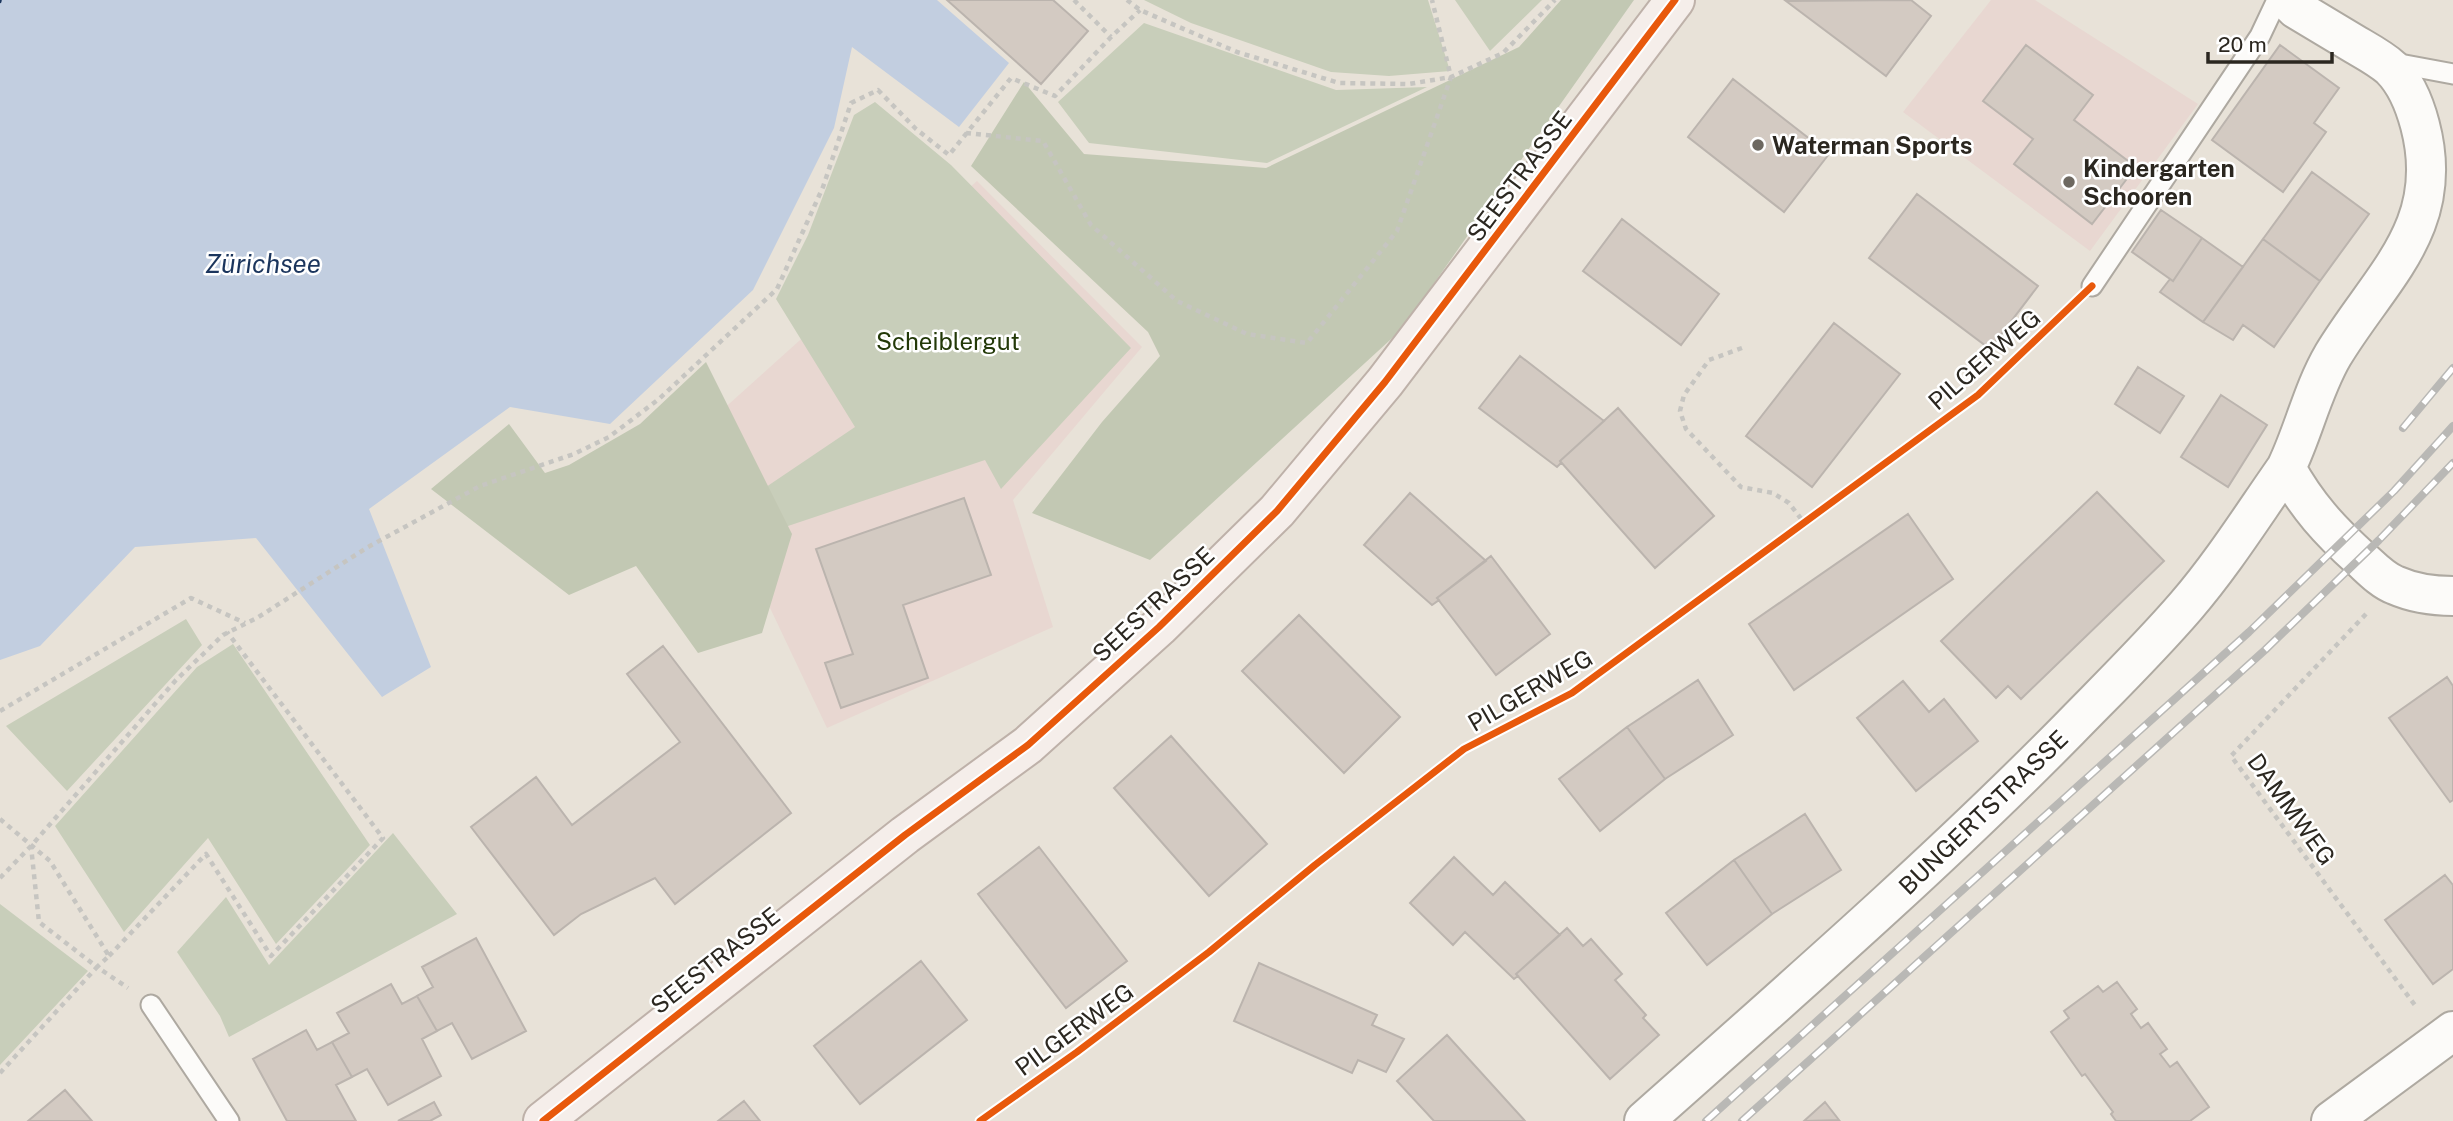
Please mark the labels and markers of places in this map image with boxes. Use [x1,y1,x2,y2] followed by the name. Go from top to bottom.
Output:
[1772,131,1972,159] place label: Waterman Sports
[1750,137,1766,153] marker: Waterman Sports
[2083,154,2235,210] place label: Kindergarten Schooren
[2061,174,2077,190] marker: Kindergarten Schooren

